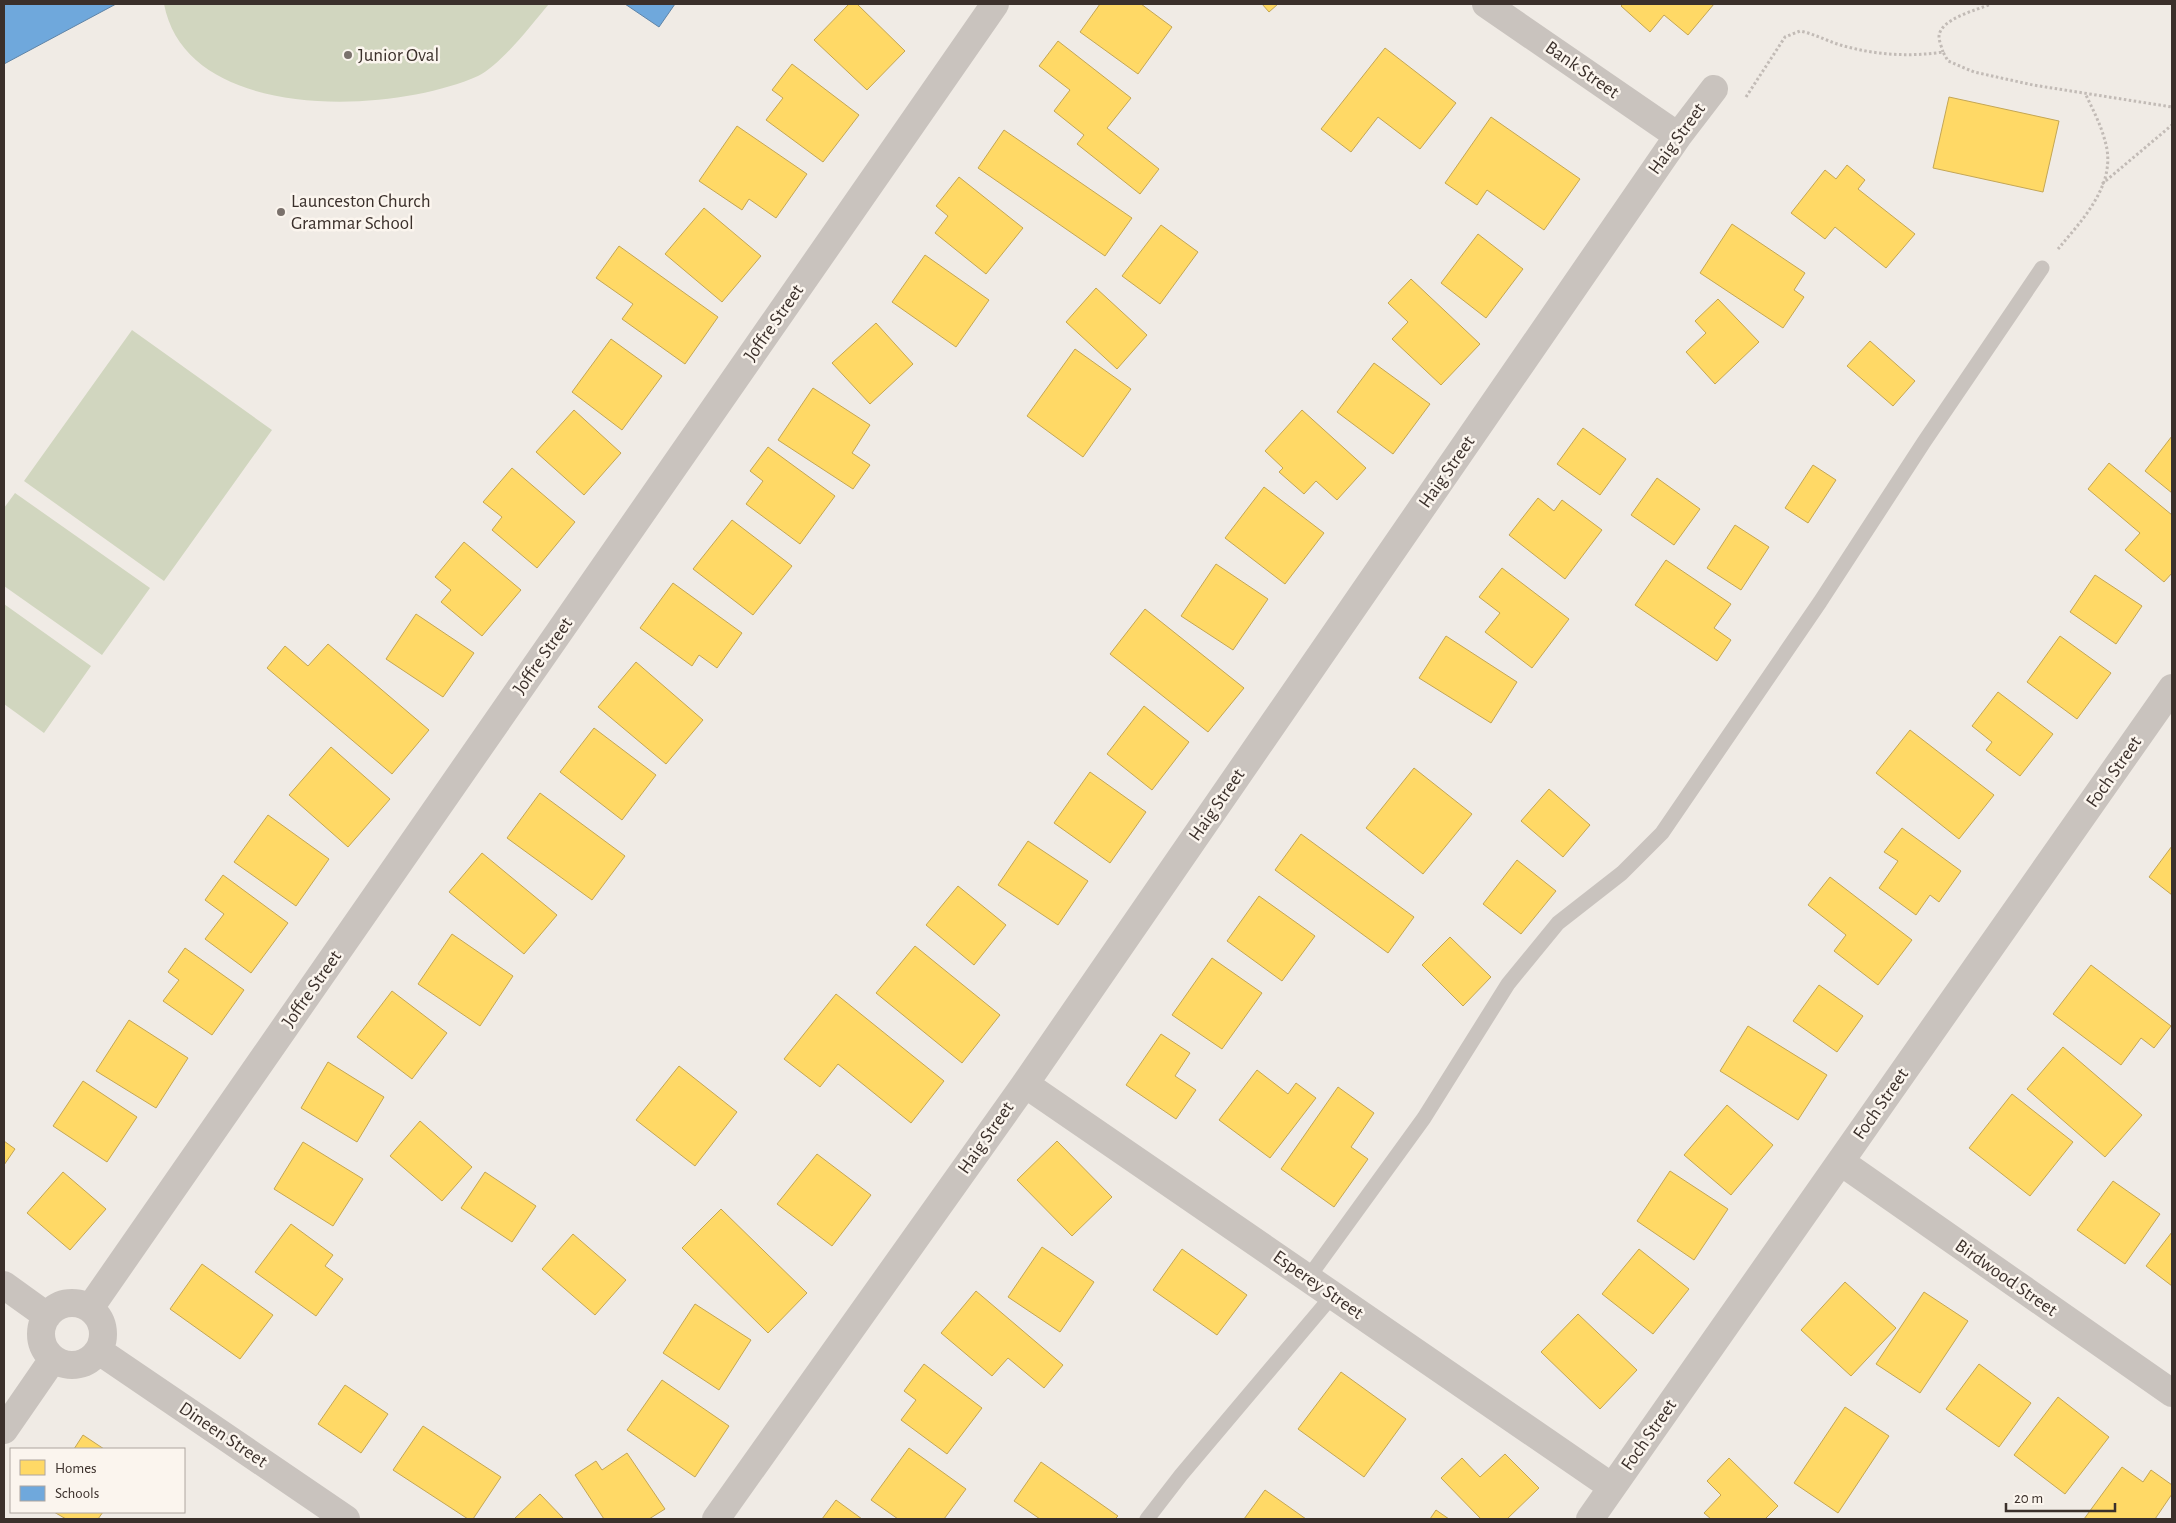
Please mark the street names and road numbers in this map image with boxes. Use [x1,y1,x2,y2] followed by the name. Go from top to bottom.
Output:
[1542,38,1622,102] street label: Bank Street
[1645,100,1709,178] street label: Haig Street
[741,281,807,365] street label: Joffre Street
[1415,433,1479,511] street label: Haig Street
[510,614,576,698] street label: Joffre Street
[2083,733,2145,811] street label: Foch Street
[1185,766,1249,844] street label: Haig Street
[279,947,345,1031] street label: Joffre Street
[1850,1065,1912,1143] street label: Foch Street
[954,1099,1018,1177] street label: Haig Street
[1952,1236,2060,1320] street label: Birdwood Street
[1269,1247,1367,1323] street label: Esperey Street
[1618,1396,1680,1474] street label: Foch Street
[175,1399,271,1471] street label: Dineen Street

